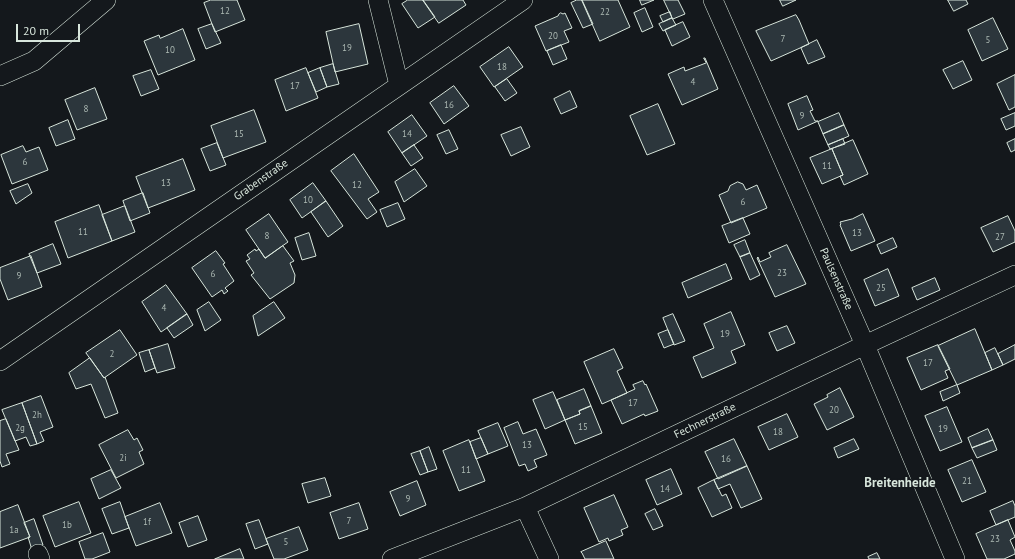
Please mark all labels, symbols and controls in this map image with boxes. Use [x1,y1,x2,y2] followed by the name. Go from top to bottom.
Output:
[220,6,230,16] house number: 12
[600,7,610,17] house number: 22
[18,16,82,42] scale bar
[23,23,49,38] text: 20 m
[548,31,558,41] house number: 20
[781,34,785,44] house number: 7
[986,35,990,45] house number: 5
[342,43,352,53] house number: 19
[165,45,175,55] house number: 10
[497,62,507,72] house number: 18
[691,77,695,87] house number: 4
[290,81,300,91] house number: 17
[444,100,454,110] house number: 16
[84,104,88,114] house number: 8
[800,111,804,121] house number: 9
[234,129,244,139] house number: 15
[402,129,412,139] house number: 14
[231,156,291,204] street label: Grabenstraße
[23,157,27,167] house number: 6
[822,161,832,171] house number: 11
[161,178,171,188] house number: 13
[352,180,362,190] house number: 12
[303,195,313,205] house number: 10
[741,197,745,207] house number: 6
[78,227,88,237] house number: 11
[852,228,862,238] house number: 13
[265,231,269,241] house number: 8
[995,232,1005,242] house number: 27
[816,246,856,312] street label: Paulsenstraße
[777,268,787,278] house number: 23
[211,269,215,279] house number: 6
[17,271,21,281] house number: 9
[876,283,886,293] house number: 25
[162,303,166,313] house number: 4
[720,329,730,339] house number: 19
[110,349,114,359] house number: 2
[923,358,933,368] house number: 17
[628,398,638,408] house number: 17
[672,400,738,442] street label: Fechnerstraße
[829,405,839,415] house number: 20
[32,410,42,420] house number: 2h
[578,422,588,432] house number: 15
[15,423,25,433] house number: 2g
[938,424,948,434] house number: 19
[773,427,783,437] house number: 18
[522,440,532,450] house number: 13
[119,453,127,463] house number: 2i
[721,454,731,464] house number: 16
[461,465,471,475] house number: 11
[864,475,936,491] district label: Breitenheide
[962,476,972,486] house number: 21
[660,484,670,494] house number: 14
[406,494,410,504] house number: 9
[347,516,351,526] house number: 7
[143,517,151,527] house number: 1f
[62,520,72,530] house number: 1b
[9,525,19,535] house number: 1a
[990,534,1000,544] house number: 23
[284,537,288,547] house number: 5

